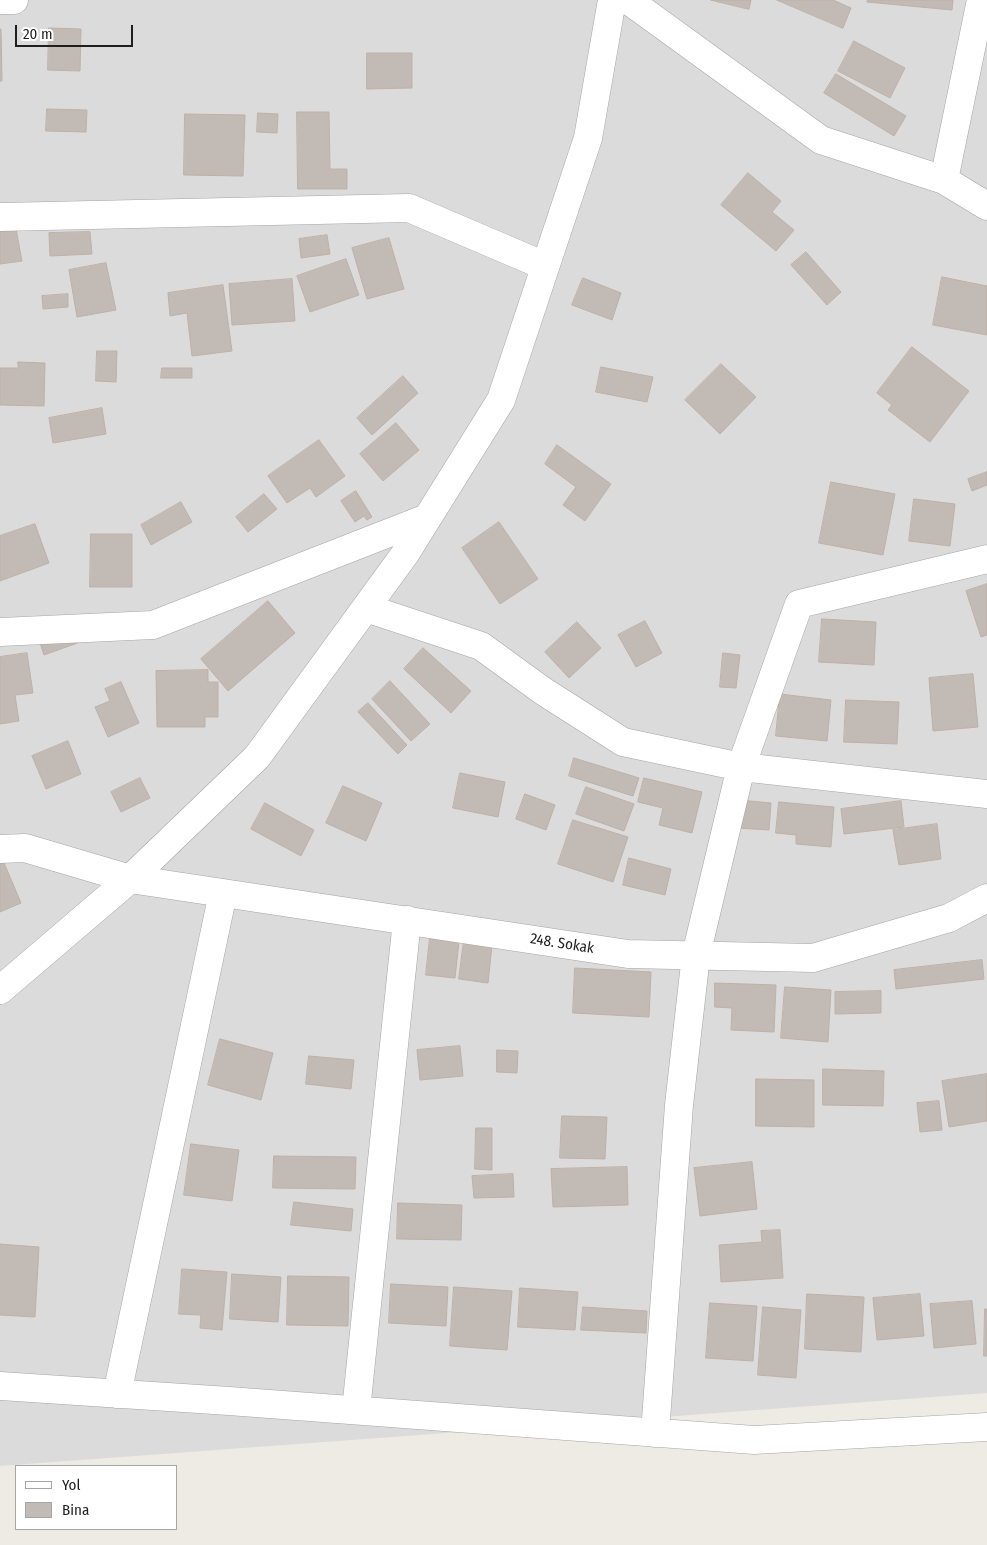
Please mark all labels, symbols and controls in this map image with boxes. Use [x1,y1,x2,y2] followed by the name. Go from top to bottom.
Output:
[18,15,135,47] scale bar
[23,25,53,43] text: 20 m
[529,930,595,958] street label: 248. Sokak
[15,1465,178,1530] legend
[62,1476,80,1494] text: Yol
[62,1501,89,1519] text: Bina

